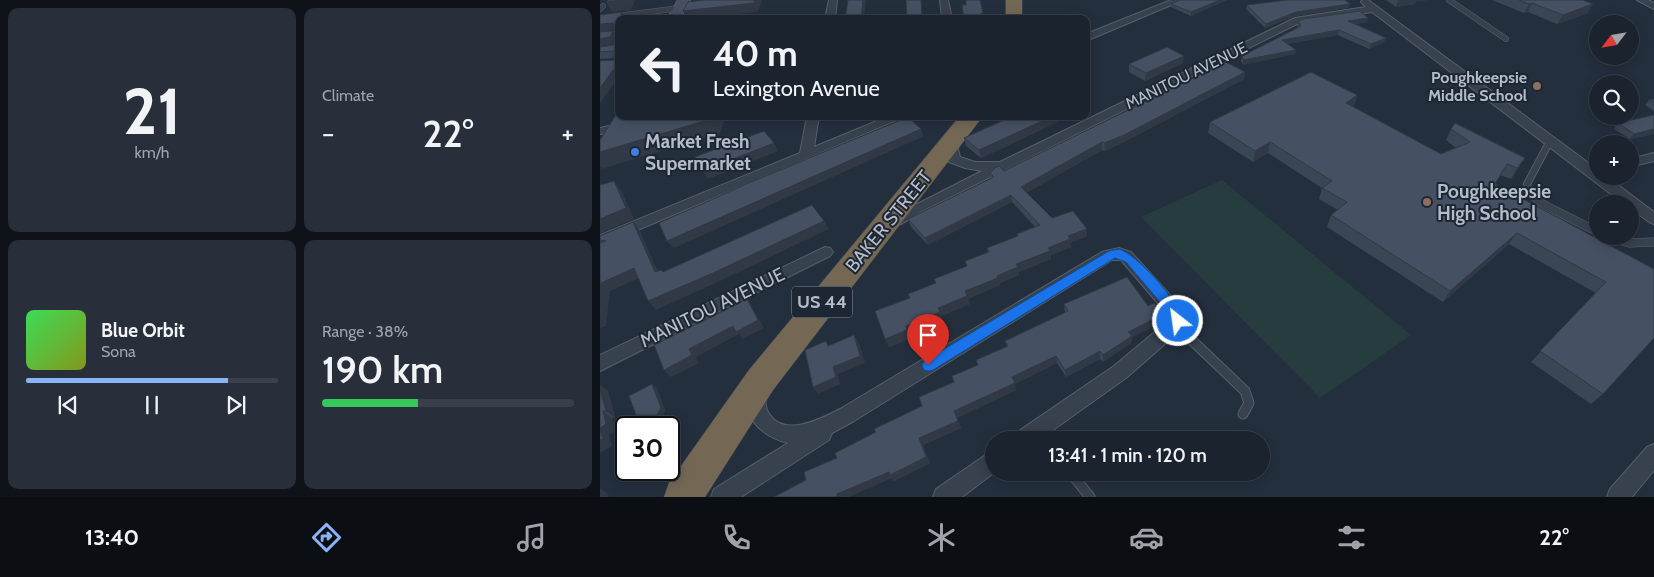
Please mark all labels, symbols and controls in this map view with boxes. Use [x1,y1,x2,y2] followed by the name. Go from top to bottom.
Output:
[1589,15,1639,65] north arrow
[1589,15,1639,245] map controls
[713,32,798,75] text: 40 m
[630,35,695,100] icon: left
[1122,38,1250,113] street label: MANITOU AVENUE
[1428,68,1527,105] place label: Poughkeepsie Middle School
[123,71,181,150] text: 21
[713,75,880,102] text: Lexington Avenue
[1589,75,1639,125] button: search
[1531,80,1543,92] marker: Poughkeepsie Middle School
[322,86,374,105] text: Climate
[422,110,474,157] text: 22°
[322,116,334,150] text: −
[562,116,574,150] text: +
[645,130,751,175] place label: Market Fresh Supermarket
[1589,135,1639,185] button: +
[134,143,170,162] text: km/h
[629,146,641,158] marker: Market Fresh Supermarket
[840,166,936,277] street label: BAKER STREET
[1437,180,1551,225] place label: Poughkeepsie High School
[1589,195,1639,245] button: −
[1421,196,1433,208] marker: Poughkeepsie High School
[636,262,788,352] street label: MANITOU AVENUE
[792,286,852,318] road number: US 44
[1151,294,1203,346] position arrow
[907,314,949,365] pin
[101,319,185,342] text: Blue Orbit
[914,321,942,349] icon: arrive
[322,322,408,341] text: Range · 38%
[101,342,136,361] text: Sona
[322,346,443,393] text: 190 km
[54,391,82,419] icon: previous
[138,391,166,419] icon: pause
[222,391,250,419] icon: next
[615,416,680,481] speed limit sign: 30
[1048,444,1207,467] text: 13:41 · 1 min · 120 m
[309,520,344,555] icon: directions
[514,520,549,555] icon: music
[719,520,754,555] icon: phone
[924,520,959,555] icon: climate
[1129,520,1164,555] icon: car
[1334,520,1369,555] icon: filters
[85,524,139,551] text: 13:40
[1539,524,1569,551] text: 22°

